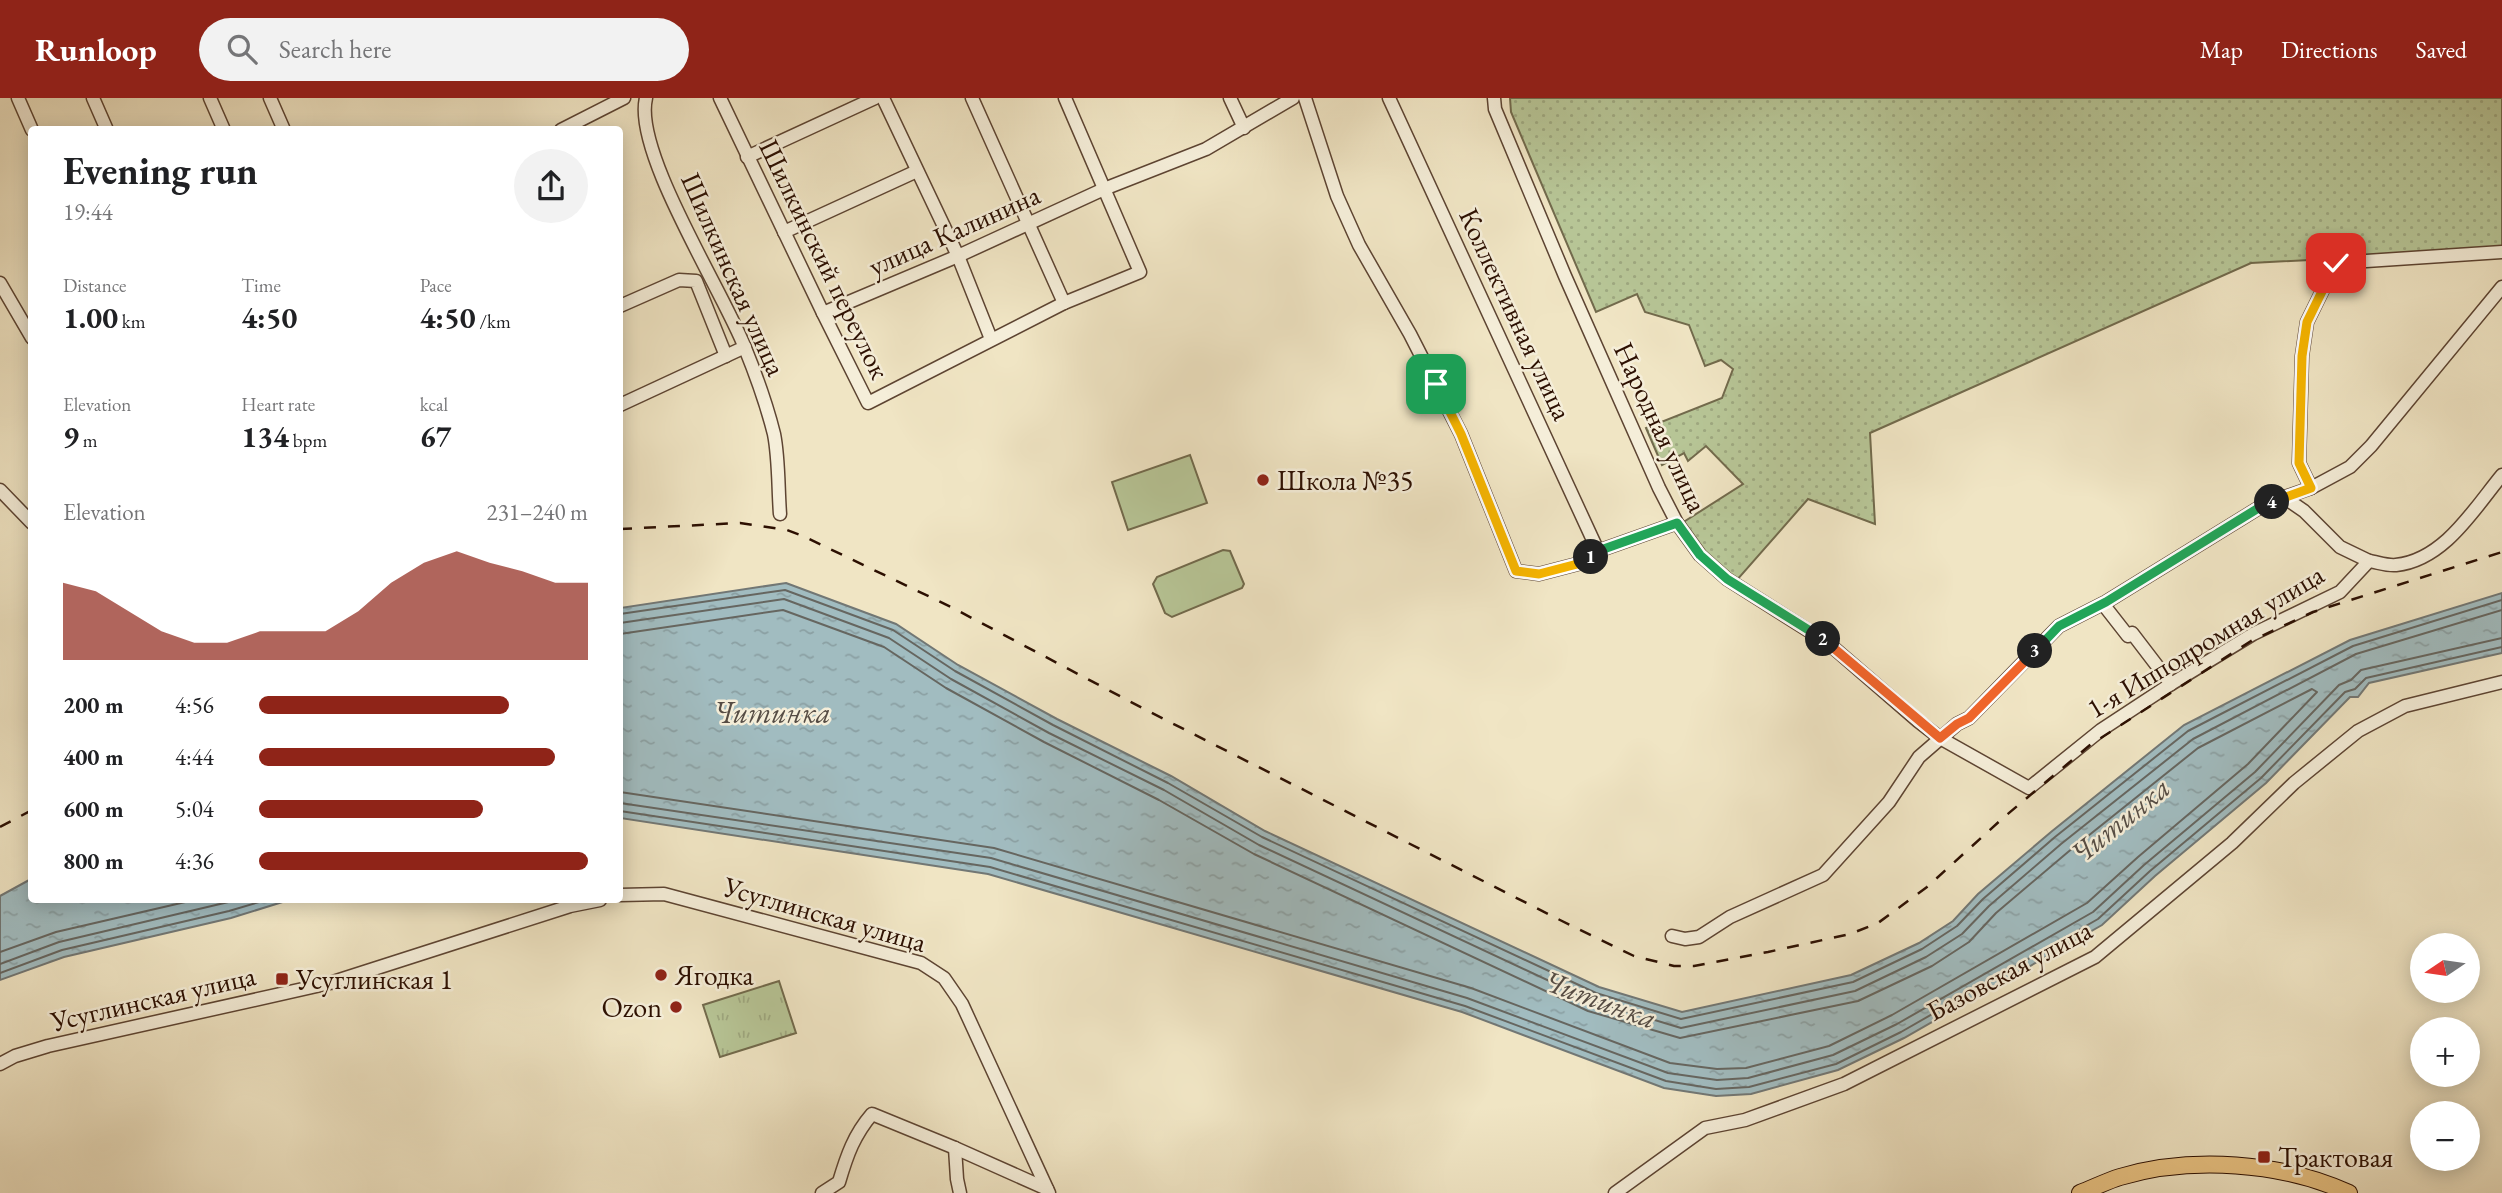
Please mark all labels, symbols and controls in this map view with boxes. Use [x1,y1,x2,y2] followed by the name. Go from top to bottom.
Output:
[199,18,689,81] search box
[35,28,157,71] text: Runloop
[223,30,261,68] icon: search
[279,32,391,66] text: Search here
[2200,34,2243,65] text: Map
[2281,34,2378,65] text: Directions
[2416,34,2467,65] text: Saved
[751,133,899,385] street label: Шилкинский переулок
[63,146,258,195] text: Evening run
[514,149,588,223] button: share
[673,167,795,382] street label: Шилкинская улица
[863,176,1046,284] street label: улица Калинина
[63,197,113,227] text: 19:44
[1451,202,1581,426] street label: Коллективная улица
[2306,233,2366,293] pin
[2317,244,2355,282] icon: check
[63,273,126,298] text: Distance
[241,273,281,298] text: Time
[420,273,452,298] text: Pace
[63,298,118,337] text: 1.00
[241,298,297,337] text: 4:50
[420,298,476,337] text: 4:50
[118,309,146,334] text: km
[476,309,511,334] text: /km
[1606,336,1716,519] street label: Народная улица
[1406,354,1466,414] pin
[1417,365,1455,403] icon: arrive
[63,392,131,417] text: Elevation
[241,392,315,417] text: Heart rate
[420,392,448,417] text: kcal
[63,417,79,456] text: 9
[241,417,289,456] text: 134
[420,417,451,456] text: 67
[79,428,97,453] text: m
[289,428,327,453] text: bpm
[1277,462,1413,498] place label: Школа №35
[1255,472,1271,488] marker: Школа №35
[2254,484,2290,520] pin: 4
[2266,489,2277,514] text: 4
[63,497,146,527] text: Elevation
[487,497,588,527] text: 231–240 m
[1574,540,1608,574] pin: 1
[1585,544,1596,569] text: 1
[2080,555,2331,726] street label: 1-я Ипподромная улица
[1806,622,1840,656] pin: 2
[1817,626,1828,651] text: 2
[2018,634,2052,668] pin: 3
[2029,638,2040,663] text: 3
[63,690,124,720] text: 200 m
[175,690,214,720] text: 4:56
[713,693,831,732] water label: Читинка
[63,742,124,772] text: 400 m
[175,742,214,772] text: 4:44
[2062,768,2178,872] water label: Читинка
[63,794,124,824] text: 600 m
[175,794,214,824] text: 5:04
[63,846,124,876] text: 800 m
[175,846,214,876] text: 4:36
[719,868,931,960] street label: Усуглинская улица
[1920,911,2099,1029] street label: Базовская улица
[2410,933,2480,1003] north arrow
[2410,933,2480,1171] map controls
[46,957,260,1039] street label: Усуглинская улица
[674,957,755,993] place label: Ягодка
[295,961,453,997] place label: Усуглинская 1
[1538,961,1662,1037] water label: Читинка
[653,967,669,983] marker: Ягодка
[274,971,290,987] marker: Усуглинская 1
[601,989,662,1025] place label: Ozon
[668,999,684,1015] marker: Ozon
[2410,1017,2480,1087] button: +
[2410,1101,2480,1171] button: −
[2278,1139,2393,1175] place label: Трактовая
[2256,1149,2272,1165] marker: Трактовая

